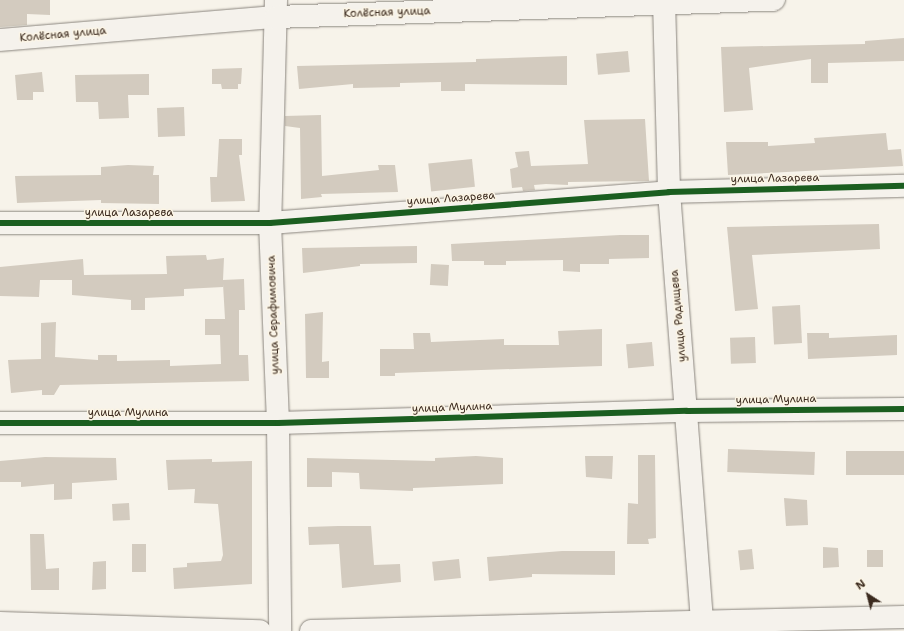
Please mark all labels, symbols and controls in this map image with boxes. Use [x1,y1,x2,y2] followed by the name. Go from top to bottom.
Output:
[343,5,431,21] street label: Колёсная улица
[19,25,107,45] street label: Колёсная улица
[731,172,819,186] street label: улица Лазарева
[406,189,496,209] street label: улица Лазарева
[85,206,173,220] street label: улица Лазарева
[265,255,283,375] street label: улица Серафимовича
[668,269,690,363] street label: улица Радищева
[736,393,816,407] street label: улица Мулина
[412,400,492,416] street label: улица Мулина
[88,406,168,420] street label: улица Мулина
[848,575,888,615] north arrow
[853,576,869,594] text: N

